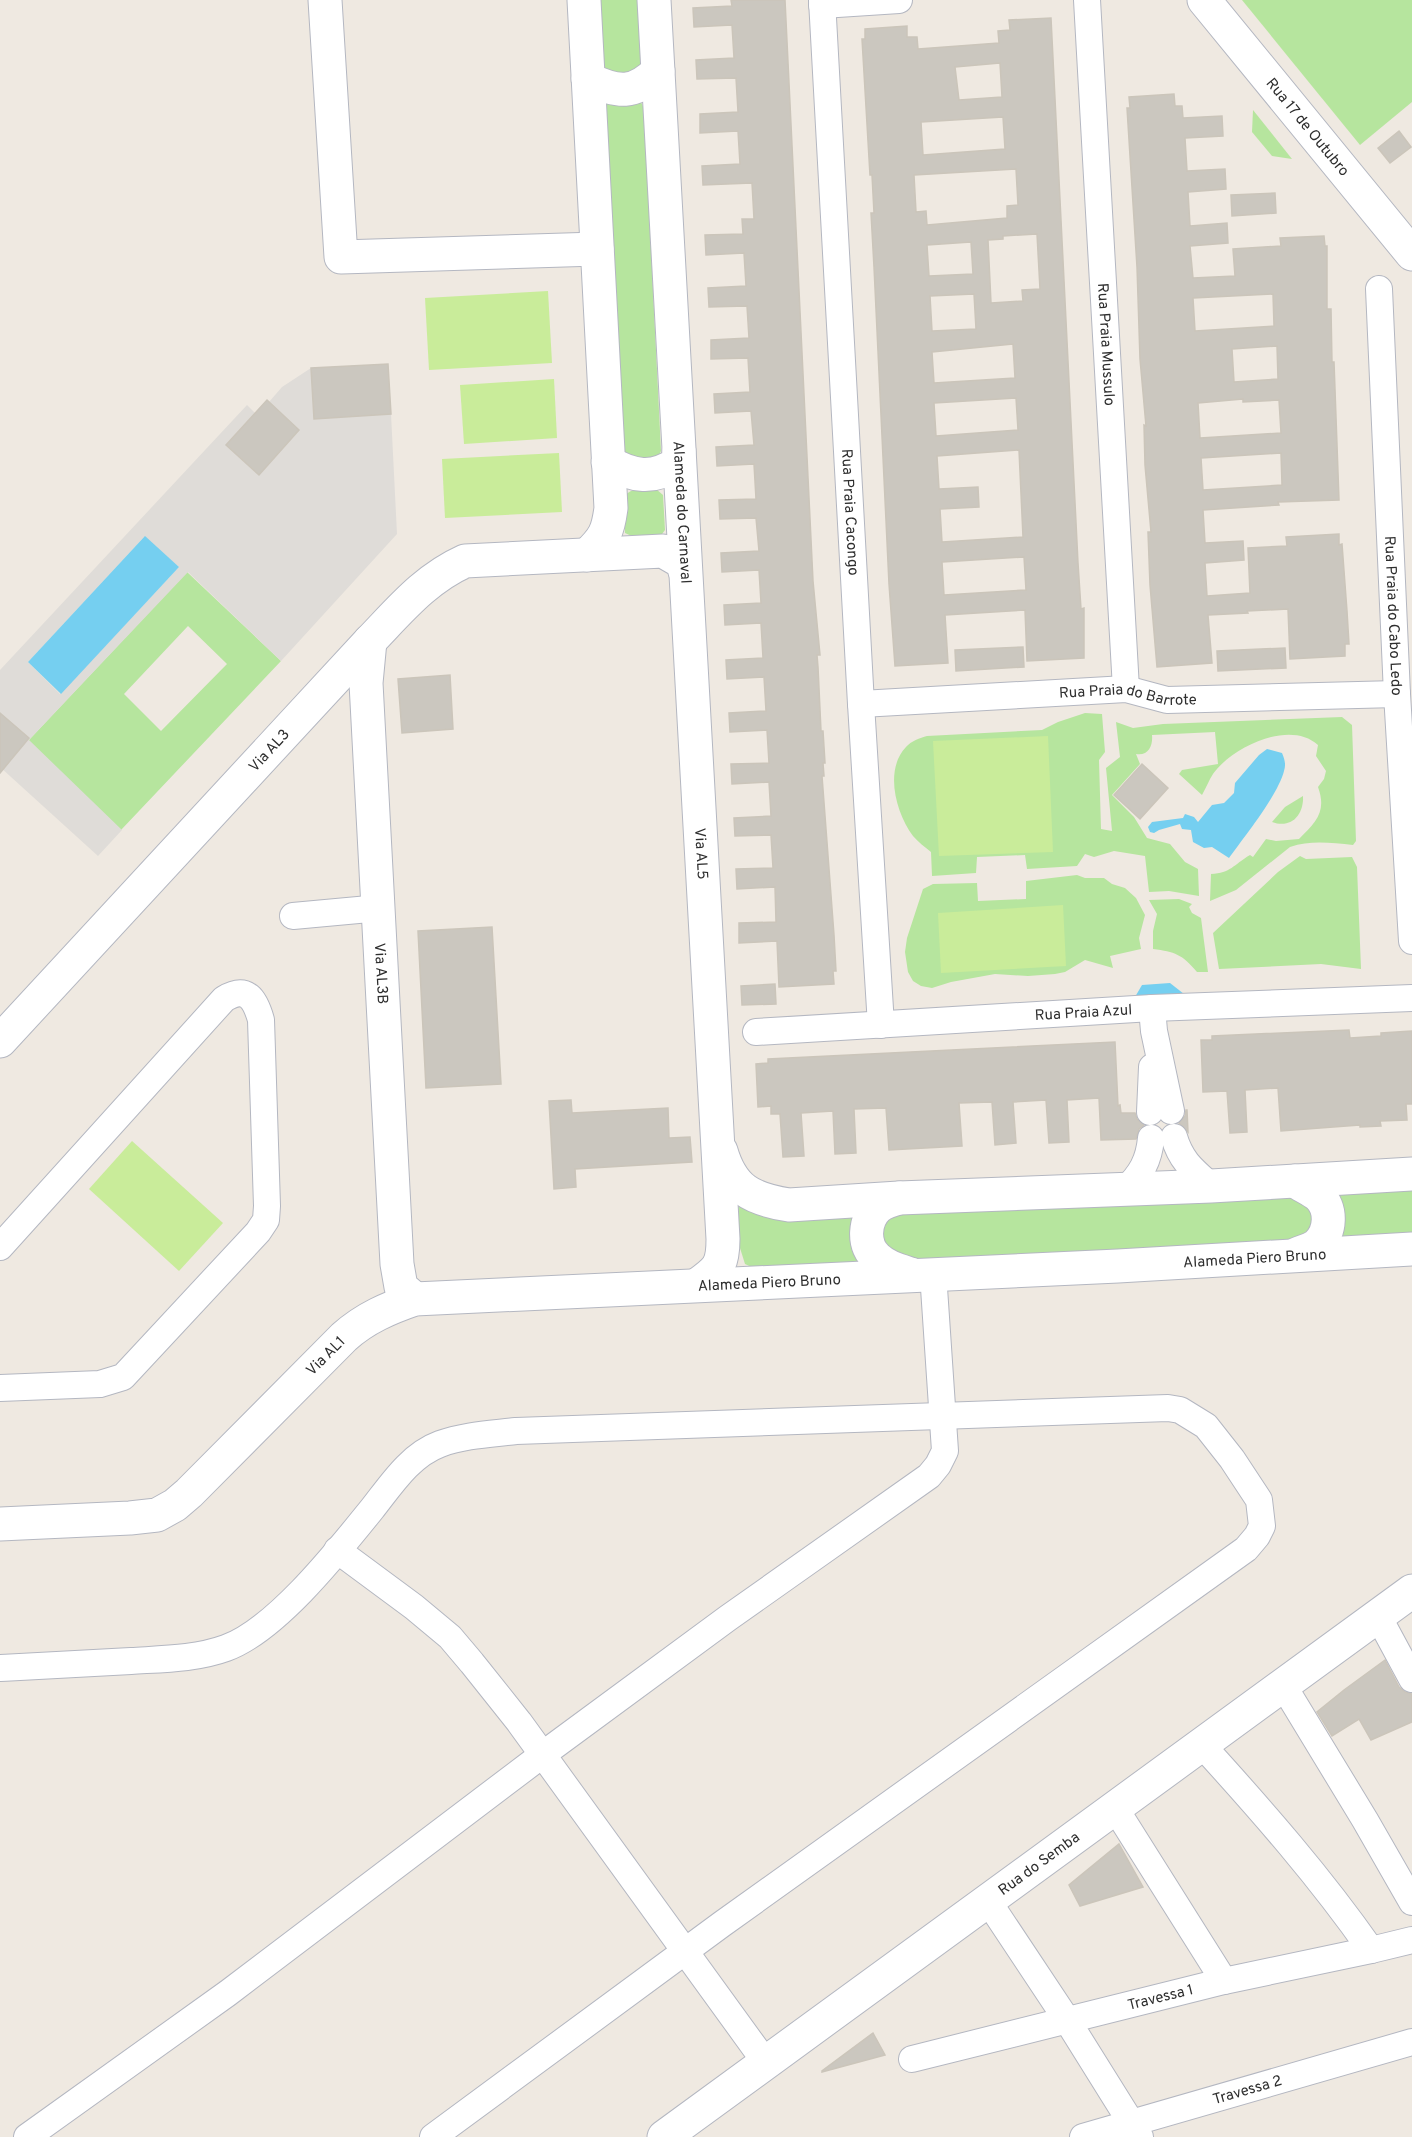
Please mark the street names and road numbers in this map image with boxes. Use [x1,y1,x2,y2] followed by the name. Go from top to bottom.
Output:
[1261,75,1353,181] street label: Rua 17 de Outubro
[1092,283,1118,407] street label: Rua Praia Mussulo
[668,440,694,584] street label: Alameda do Carnaval
[836,448,862,576] street label: Rua Praia Cacongo
[1379,535,1405,696] street label: Rua Praia do Cabo Ledo
[1059,681,1197,711] street label: Rua Praia do Barrote
[245,726,295,777] street label: Via AL3
[689,827,711,880] street label: Via AL5
[369,942,391,1005] street label: Via AL3B
[1034,1001,1133,1026] street label: Rua Praia Azul
[1183,1246,1327,1273] street label: Alameda Piero Bruno
[697,1271,841,1297] street label: Alameda Piero Bruno
[303,1333,350,1381] street label: Via AL1
[995,1829,1084,1901] street label: Rua do Semba
[1126,1981,1196,2016] street label: Travessa 1
[1211,2072,1284,2110] street label: Travessa 2

